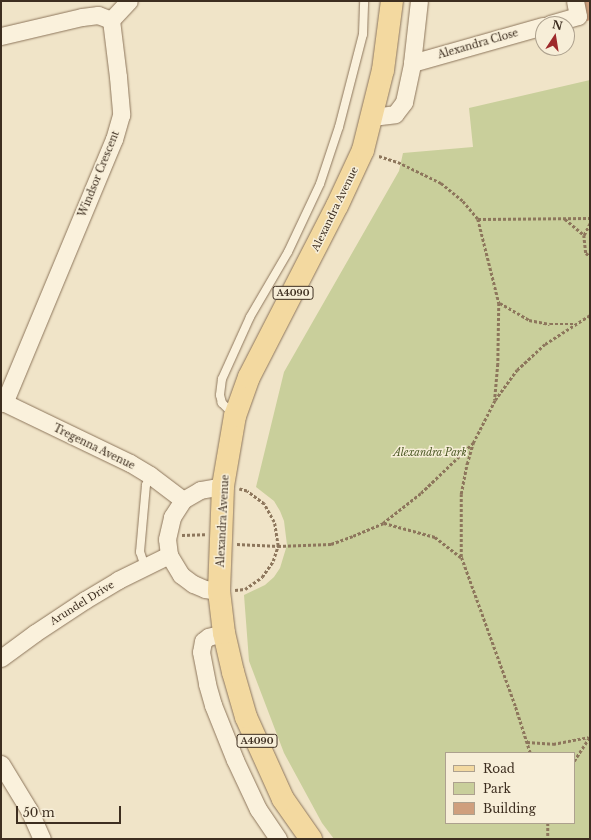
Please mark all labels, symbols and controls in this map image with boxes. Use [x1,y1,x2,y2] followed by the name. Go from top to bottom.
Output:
[535,16,575,56] north arrow
[551,17,564,33] text: N
[436,27,520,61] street label: Alexandra Close
[76,129,122,219] street label: Windsor Crescent
[309,164,361,254] street label: Alexandra Avenue
[272,286,314,300] road number: A4090
[51,422,137,472] street label: Tregenna Avenue
[393,447,467,459] park label: Alexandra Park
[215,474,231,568] street label: Alexandra Avenue
[48,579,116,627] street label: Arundel Drive
[236,734,278,748] road number: A4090
[445,752,575,824] legend
[483,761,515,776] text: Road
[483,781,511,796] text: Park
[18,798,123,824] scale bar
[483,801,536,816] text: Building
[23,805,55,820] text: 50 m

